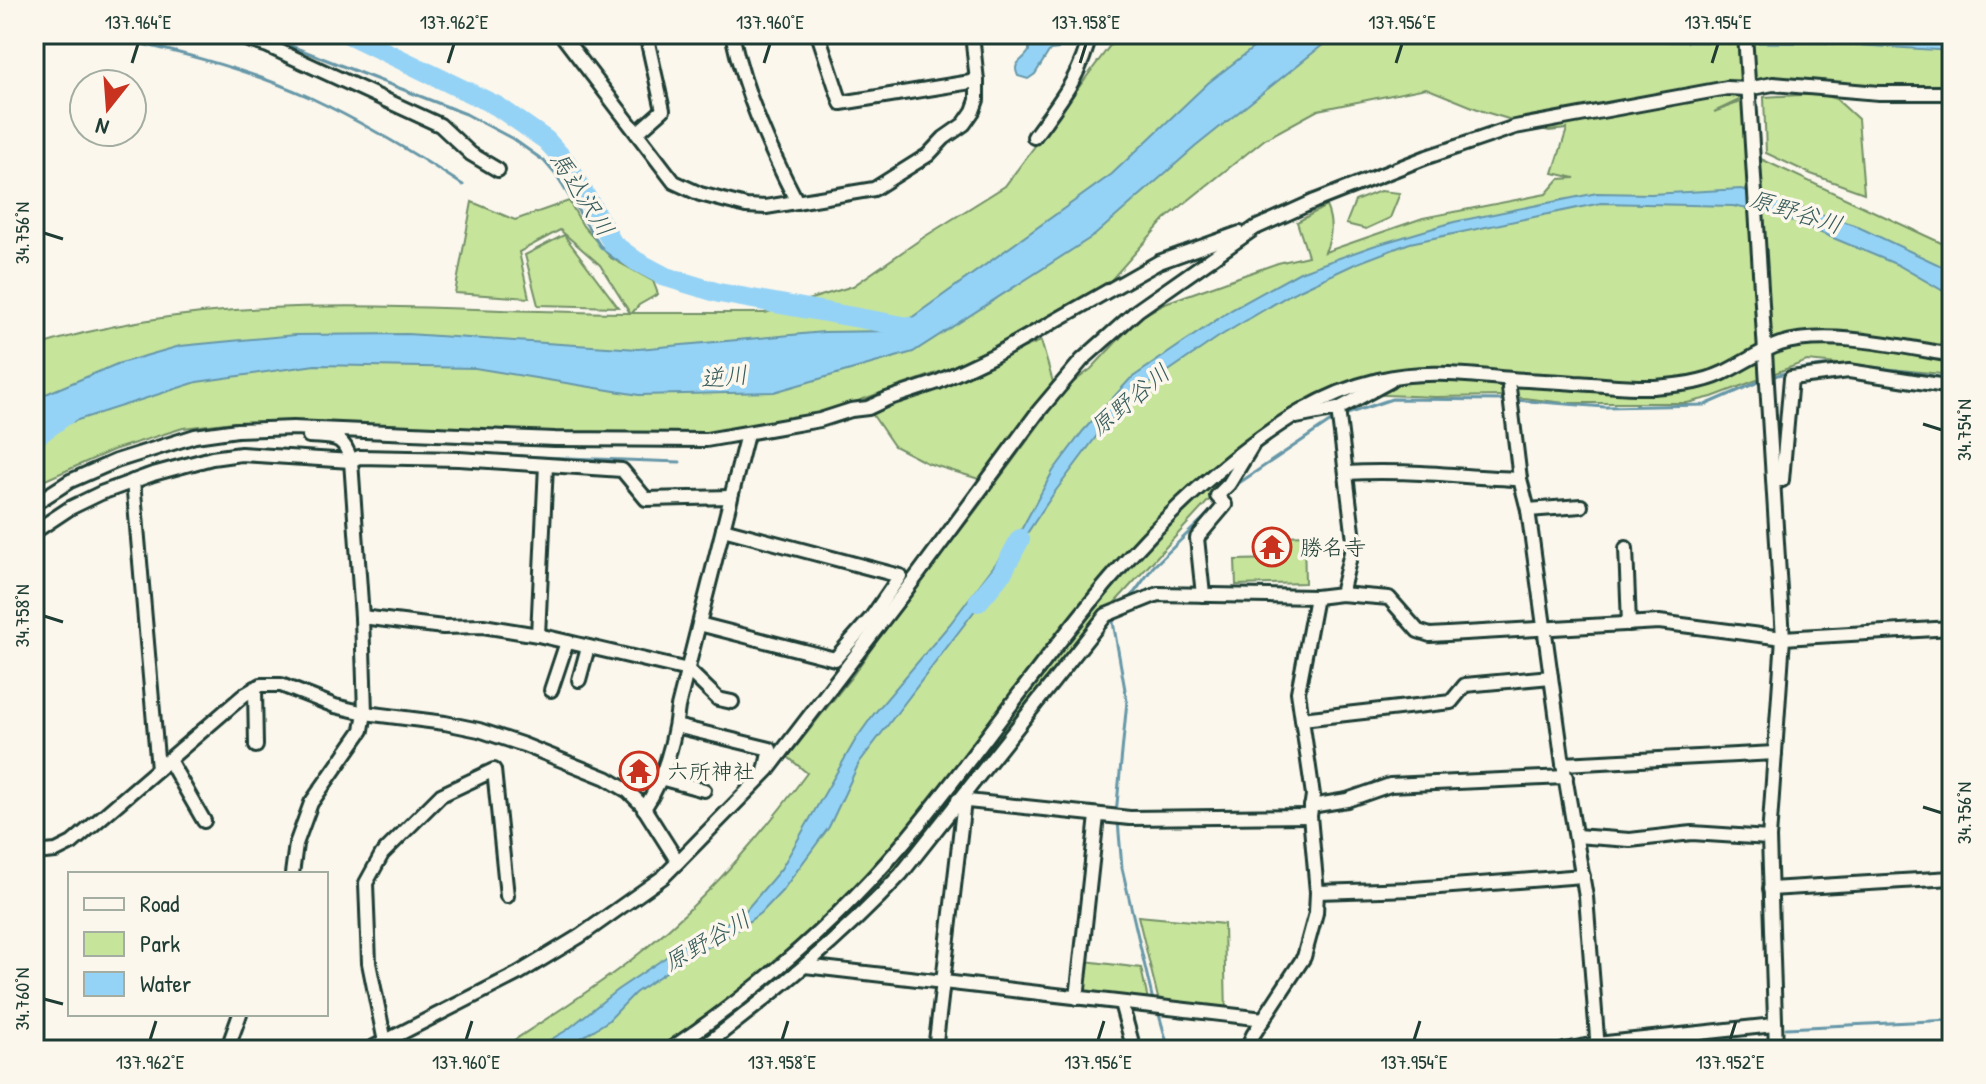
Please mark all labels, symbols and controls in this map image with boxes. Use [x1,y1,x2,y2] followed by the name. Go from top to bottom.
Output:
[105,8,172,35] text: 137.964°E
[420,8,488,35] text: 137.962°E
[736,8,804,35] text: 137.960°E
[1052,8,1120,35] text: 137.958°E
[1368,8,1436,35] text: 137.956°E
[1684,8,1752,35] text: 137.954°E
[68,68,148,148] north arrow
[92,111,112,143] text: N
[543,144,622,242] water label: 馬込沢川
[1746,182,1847,240] water label: 原野谷川
[8,202,35,264] text: 34.756°N
[1082,356,1176,442] water label: 原野谷川
[698,358,749,394] water label: 逆川
[1950,399,1977,461] text: 34.754°N
[1251,526,1293,568] temple icon: 勝名寺
[1300,532,1366,562] place label: 勝名寺
[8,584,35,648] text: 34.758°N
[618,750,660,792] temple icon: 六所神社
[667,756,755,786] place label: 六所神社
[1950,782,1977,844] text: 34.756°N
[68,872,328,1016] legend
[140,887,179,919] text: Road
[657,902,756,978] water label: 原野谷川
[140,927,180,959] text: Park
[140,967,191,999] text: Water
[8,968,35,1030] text: 34.760°N
[116,1048,184,1075] text: 137.962°E
[432,1048,500,1075] text: 137.960°E
[748,1048,816,1075] text: 137.958°E
[1064,1048,1132,1075] text: 137.956°E
[1380,1048,1448,1075] text: 137.954°E
[1695,1048,1765,1075] text: 137.952°E

